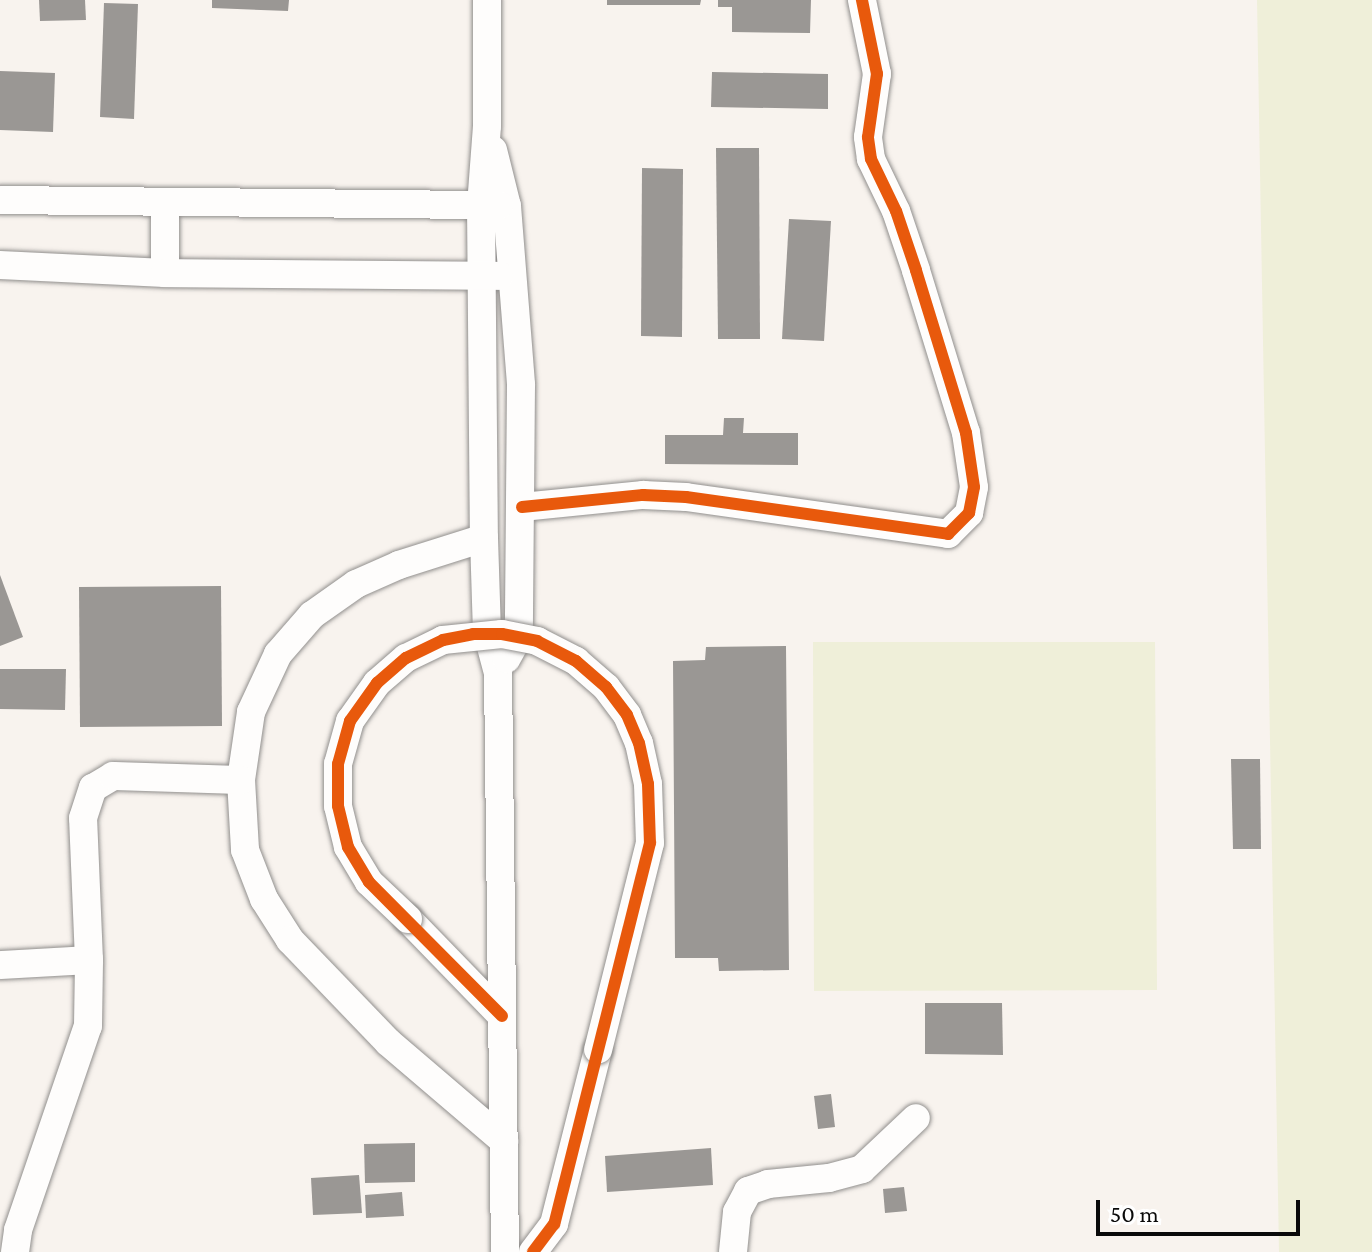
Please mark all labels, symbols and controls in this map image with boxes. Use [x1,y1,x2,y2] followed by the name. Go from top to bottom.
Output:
[1100,1184,1304,1234] scale bar
[1110,1200,1159,1227] text: 50 m

